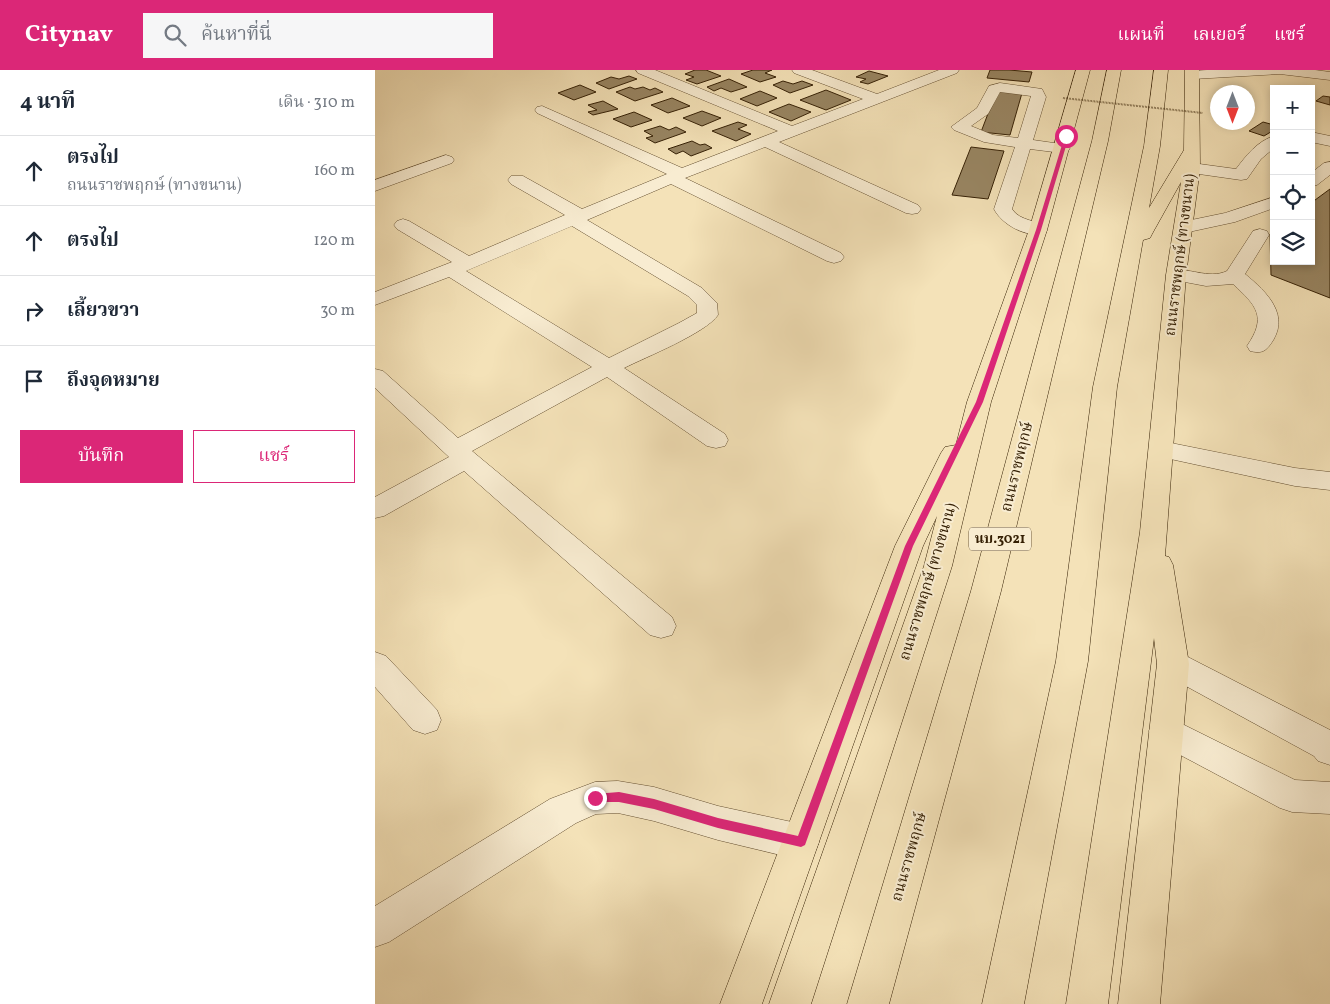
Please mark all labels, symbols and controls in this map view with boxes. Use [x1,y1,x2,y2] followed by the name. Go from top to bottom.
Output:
[143,13,493,58] search box
[25,18,113,52] text: Citynav
[161,21,189,49] icon: search
[201,22,272,48] text: ค้นหาที่นี่
[1117,23,1165,48] text: แผนที่
[1193,23,1246,48] text: เลเยอร์
[1274,23,1305,48] text: แชร์
[1210,85,1255,130] north arrow
[1270,85,1315,265] map controls
[1270,85,1315,130] button: +
[20,88,75,117] text: 4 นาที
[278,92,355,114] text: เดิน · 310 m
[1055,125,1078,148] route start
[1270,130,1315,175] button: −
[67,145,119,171] text: ตรงไป
[20,157,48,185] icon: ahead
[314,160,355,182] text: 160 m
[1160,172,1201,337] street label: ถนนราชพฤกษ์ (ทางขนาน)
[67,175,241,197] text: ถนนราชพฤกษ์ (ทางขนาน)
[1270,175,1315,220] button: locate
[1270,220,1315,265] button: layers
[20,227,48,255] icon: ahead
[67,228,119,254] text: ตรงไป
[313,230,355,252] text: 120 m
[20,297,48,325] icon: right
[67,298,139,324] text: เลี้ยวขวา
[320,300,355,322] text: 30 m
[20,367,48,395] icon: arrive
[67,368,160,394] text: ถึงจุดหมาย
[996,419,1039,514] street label: ถนนราชพฤกษ์
[20,430,183,483] button: บันทึก
[193,430,355,483] button: แชร์
[894,500,963,663] street label: ถนนราชพฤกษ์ (ทางขนาน)
[969,528,1031,550] road number: นบ.3021
[584,787,607,810] route end
[886,809,933,904] street label: ถนนราชพฤกษ์

